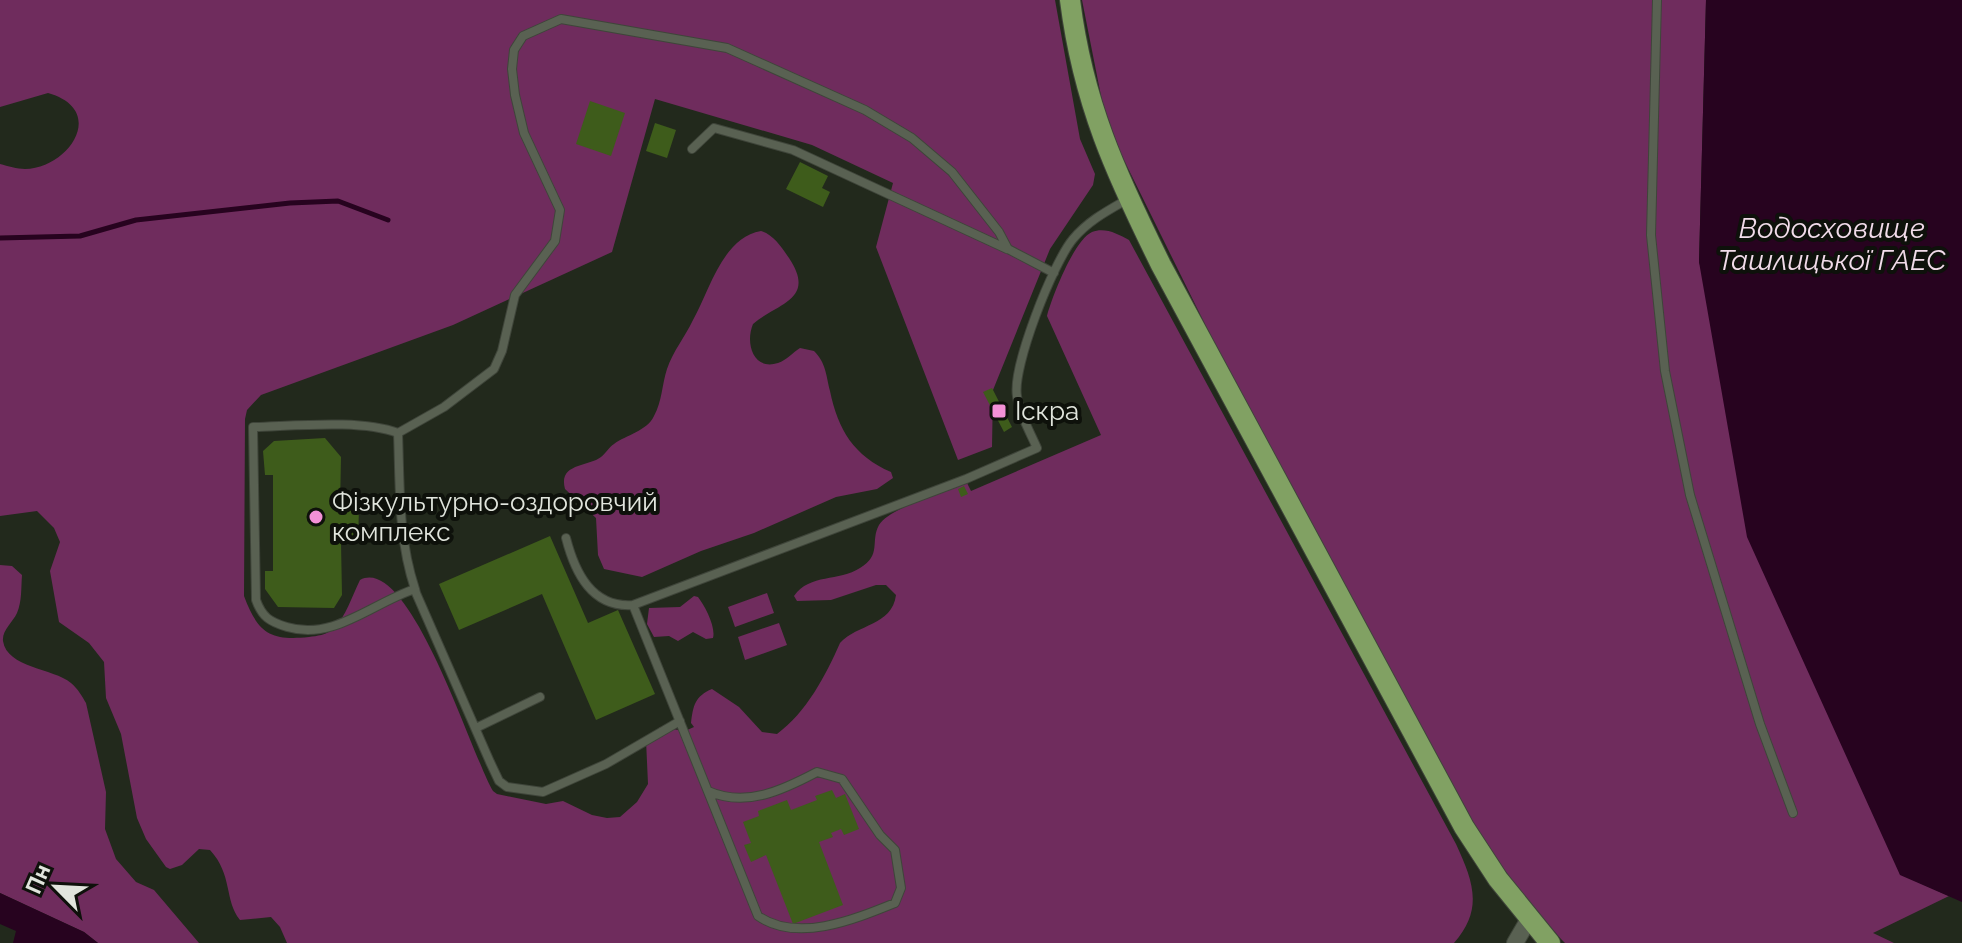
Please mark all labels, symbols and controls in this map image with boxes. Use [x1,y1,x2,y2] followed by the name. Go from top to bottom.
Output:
[1718,212,1946,277] water label: Водосховище Ташлицької ГАЕС
[1015,396,1079,426] place label: Іскра
[990,402,1008,420] marker: Іскра
[332,487,658,547] place label: Фізкультурно-оздоровчий комплекс
[307,508,325,526] marker: Фізкультурно-оздоровчий комплекс
[16,847,96,927] north arrow
[20,860,56,898] text: Пн

